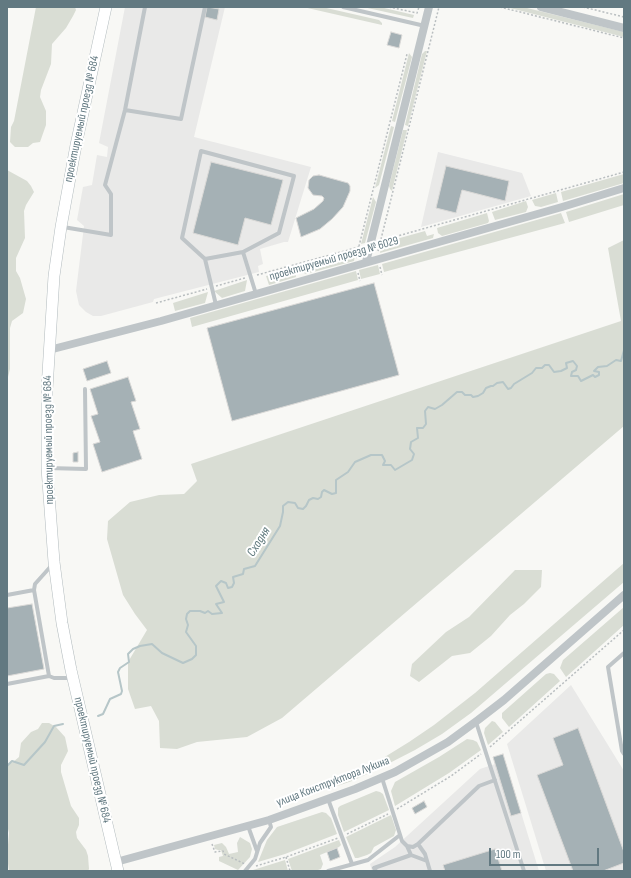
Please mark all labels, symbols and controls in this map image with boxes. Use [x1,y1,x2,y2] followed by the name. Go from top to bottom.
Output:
[62,55,102,183] street label: проектируемый проезд № 684
[268,234,400,284] street label: проектируемый проезд № 6029
[41,375,57,505] street label: проектируемый проезд № 684
[244,524,274,560] water label: Сходня
[70,696,114,824] street label: проектируемый проезд № 684
[274,754,392,810] street label: улица Конструктора Лукина
[491,840,601,866] scale bar
[496,847,521,862] text: 100 m

